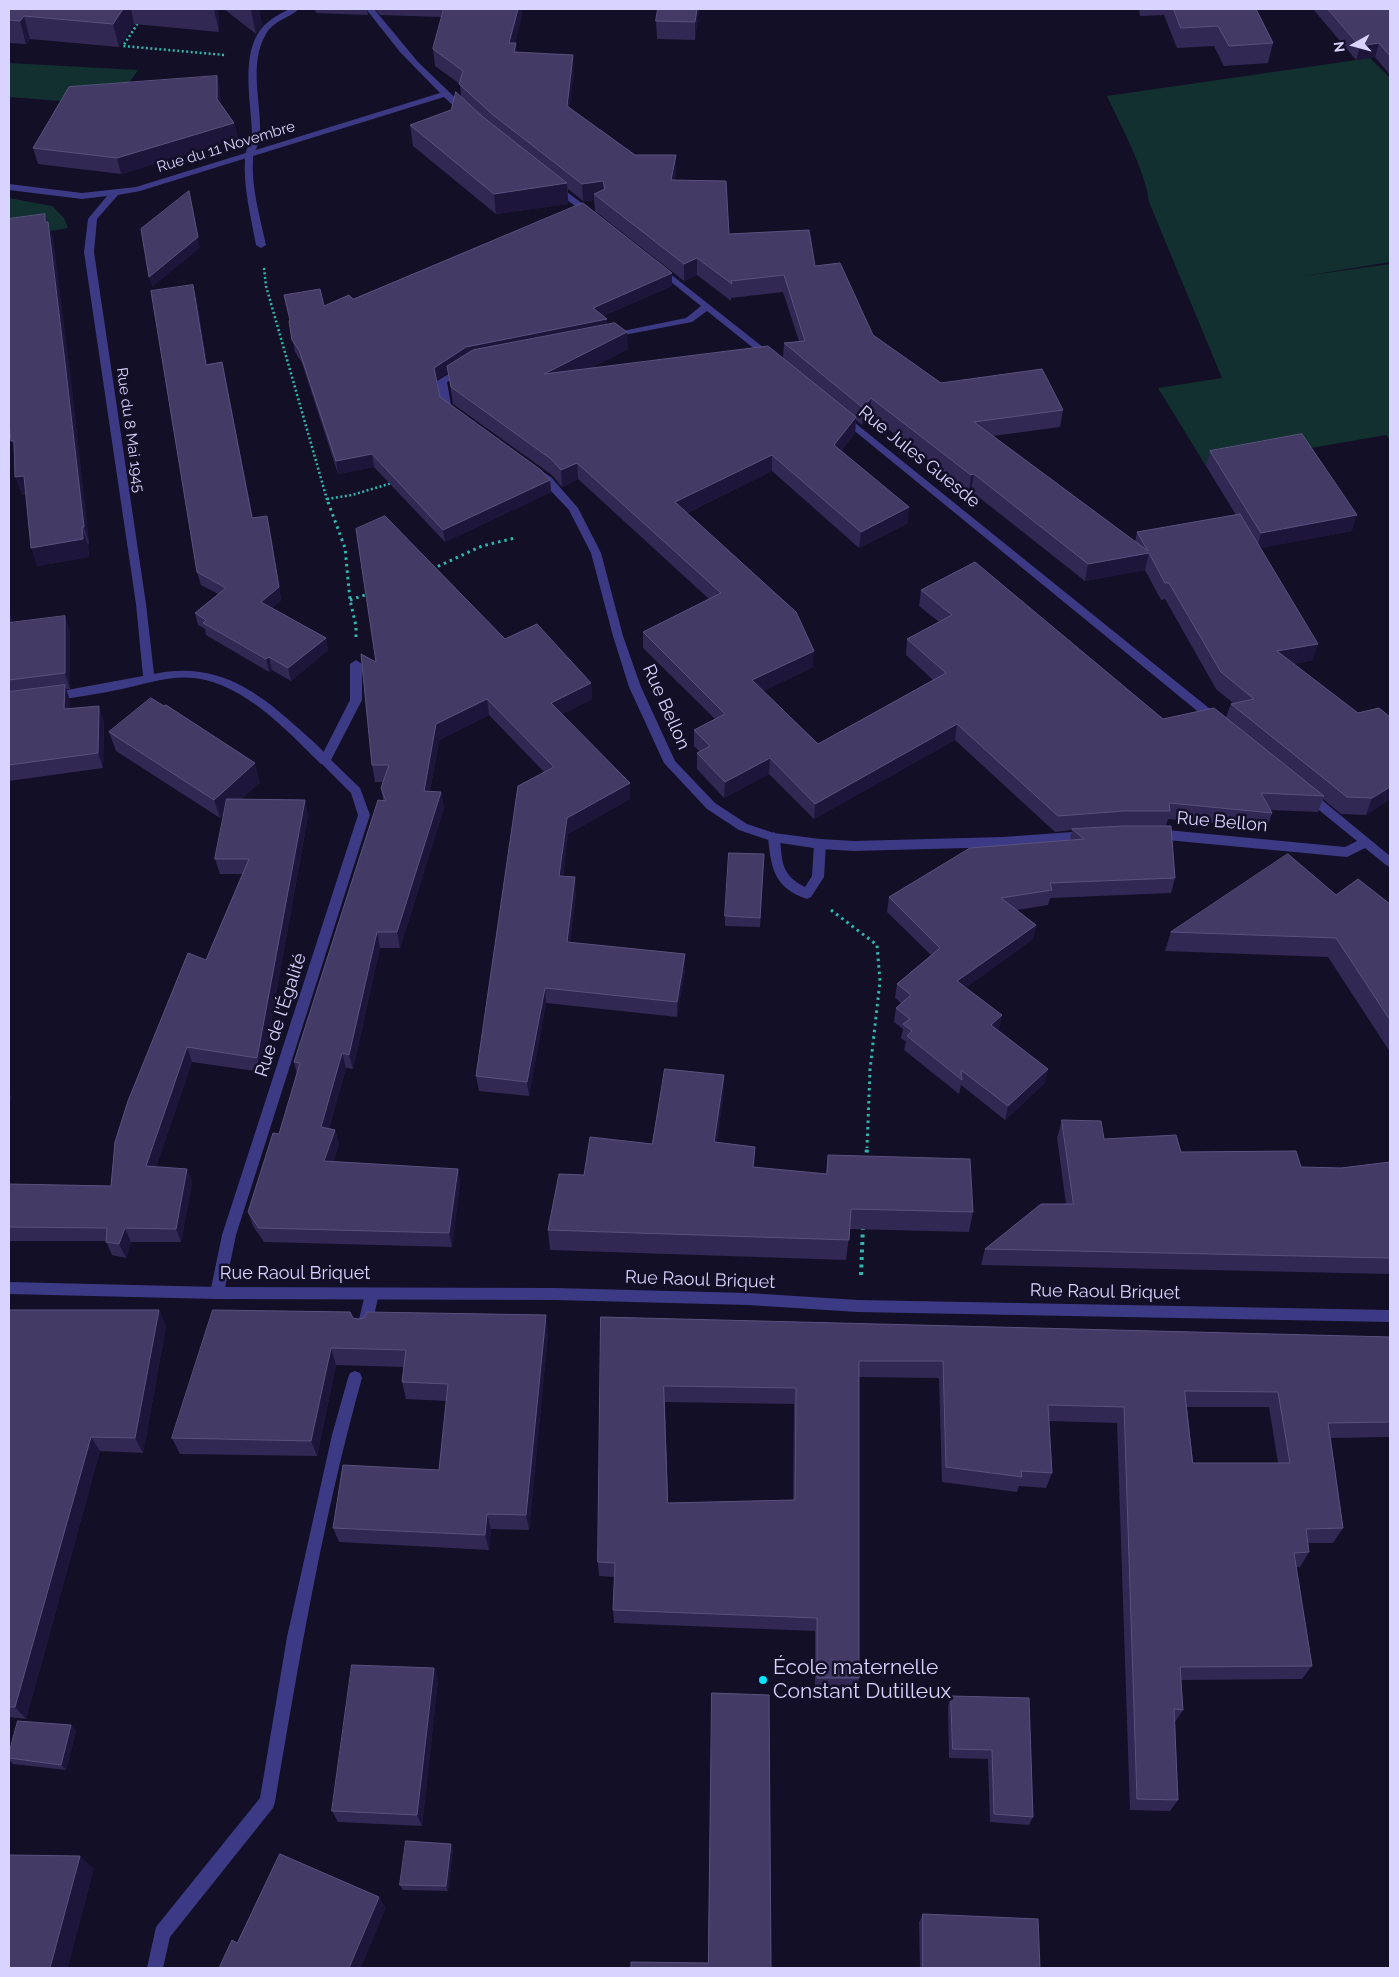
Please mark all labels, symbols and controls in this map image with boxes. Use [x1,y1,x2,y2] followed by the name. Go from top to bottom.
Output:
[1329,20,1379,70] north arrow
[1331,41,1348,53] text: N
[155,117,297,177] street label: Rue du 11 Novembre
[112,366,148,494] street label: Rue du 8 Mai 1945
[854,401,984,513] street label: Rue Jules Guesde
[638,661,694,753] street label: Rue Bellon
[1176,807,1268,837] street label: Rue Bellon
[251,950,311,1080] street label: Rue de l'Égalité
[220,1263,370,1285] street label: Rue Raoul Briquet
[625,1267,775,1293] street label: Rue Raoul Briquet
[1030,1280,1180,1304] street label: Rue Raoul Briquet
[773,1655,951,1705] place label: École maternelle Constant Dutilleux
[757,1674,769,1686] marker: École maternelle Constant Dutilleux

